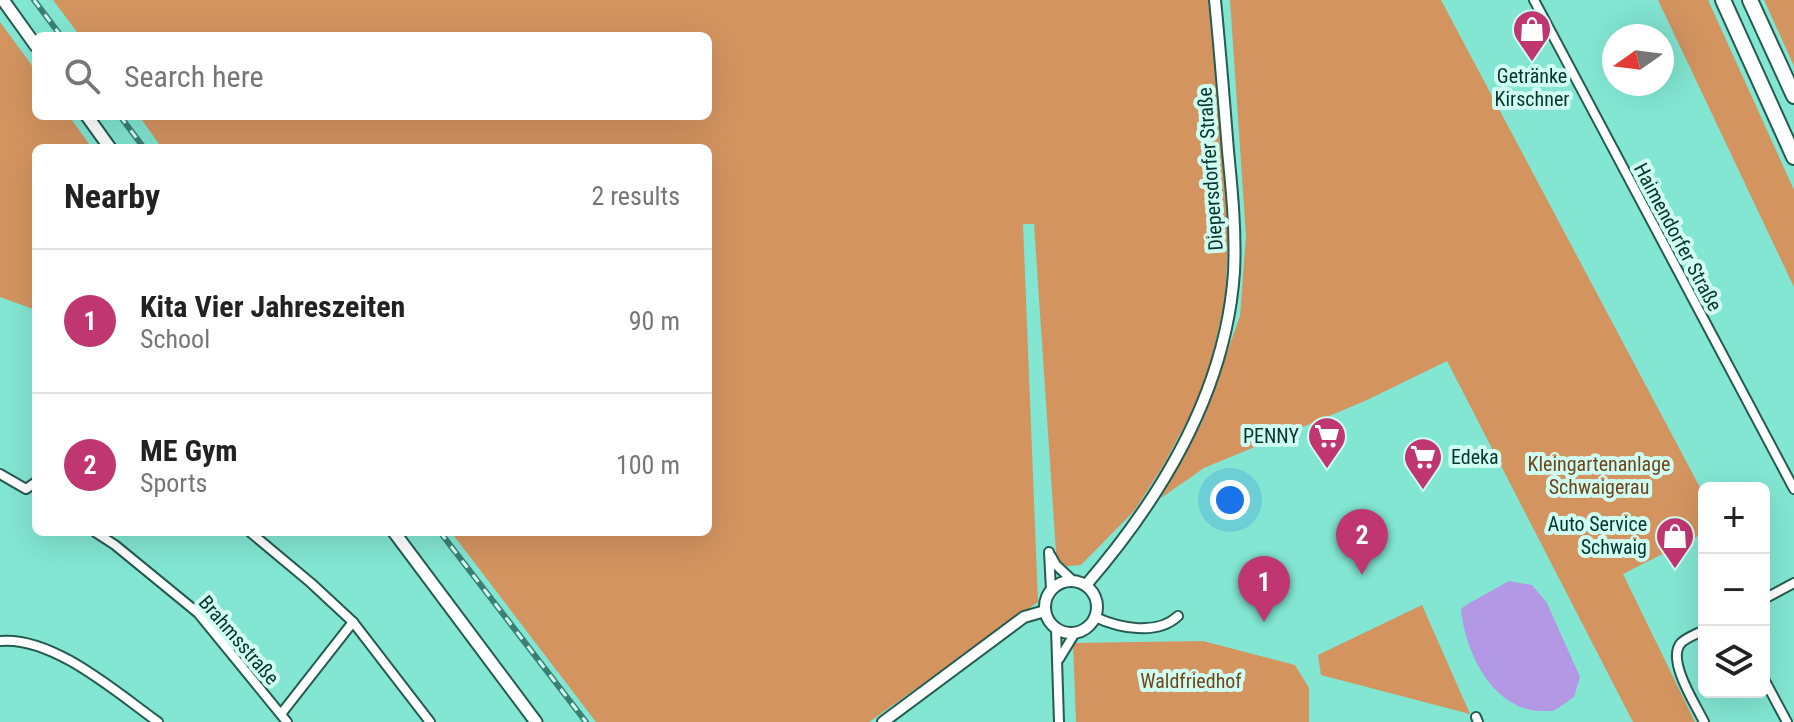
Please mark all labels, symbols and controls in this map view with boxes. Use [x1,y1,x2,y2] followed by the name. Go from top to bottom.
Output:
[1511,8,1553,63] shop icon: Getränke Kirschner
[1602,24,1674,96] north arrow
[32,32,712,120] search box
[60,54,104,98] icon: search
[124,59,264,94] text: Search here
[1495,64,1569,111] place label: Getränke Kirschner
[1192,87,1228,251] street label: Diepersdorfer Straße
[1629,159,1727,315] street label: Haimendorfer Straße
[64,176,160,216] text: Nearby
[591,181,680,211] text: 2 results
[140,289,405,324] text: Kita Vier Jahreszeiten
[83,306,97,336] text: 1
[629,306,680,336] text: 90 m
[140,324,210,354] text: School
[1306,415,1348,470] supermarket icon: PENNY
[1243,424,1299,448] place label: PENNY
[140,433,238,468] text: ME Gym
[1402,436,1444,491] supermarket icon: Edeka
[1451,445,1499,469] place label: Edeka
[83,450,97,480] text: 2
[616,450,680,480] text: 100 m
[1528,452,1670,499] park label: Kleingartenanlage Schwaigerau
[140,468,207,498] text: Sports
[1210,480,1250,520] your location
[1698,482,1770,698] map controls
[1698,482,1770,554] button: +
[1336,509,1388,575] pin: 2
[1548,512,1647,559] place label: Auto Service Schwaig
[1654,515,1696,570] shop icon: Auto Service Schwaig
[1698,554,1770,626] button: −
[1238,556,1290,622] pin: 1
[194,591,284,689] street label: Brahmsstraße
[1698,626,1770,698] button: layers
[1140,669,1242,693] park label: Waldfriedhof

